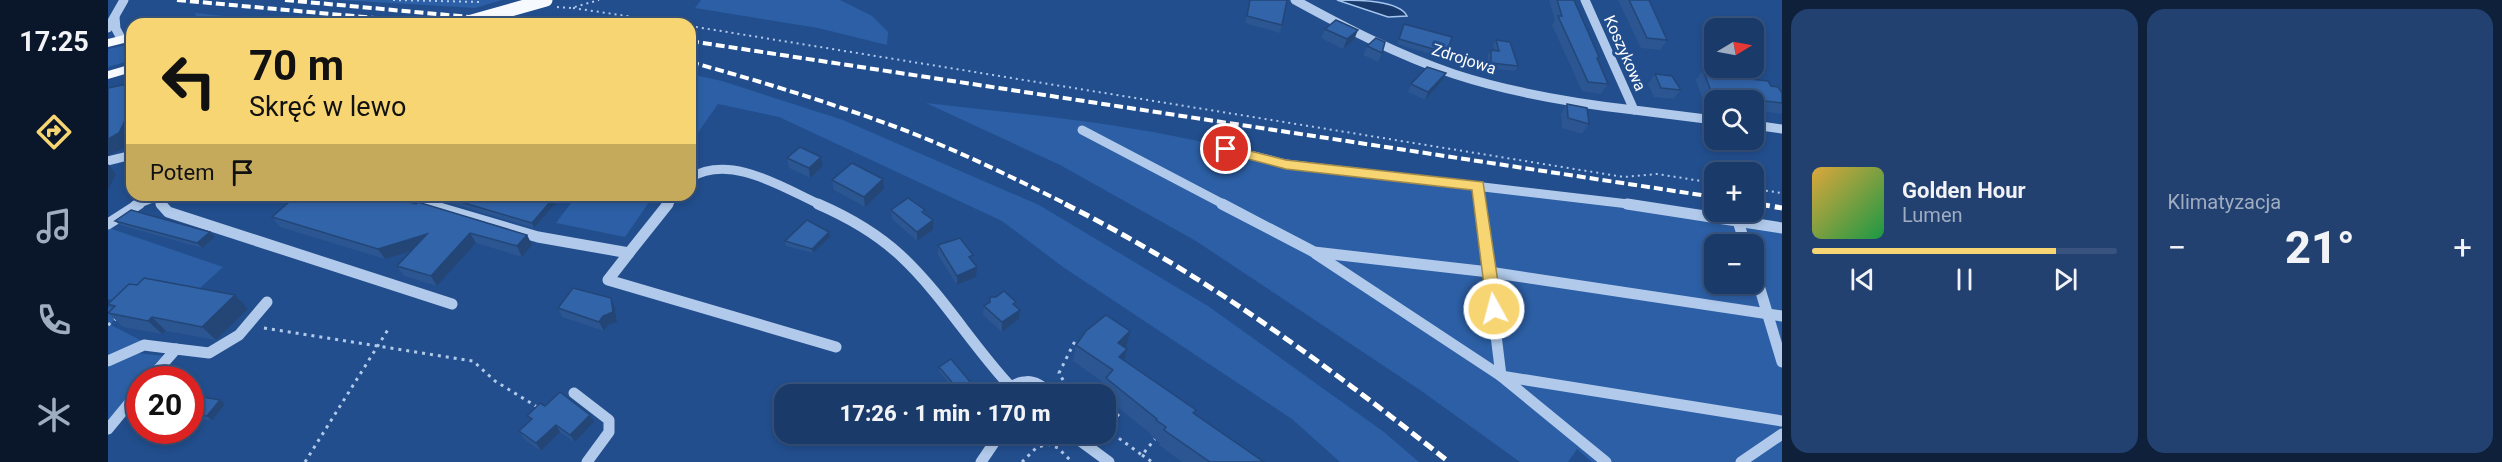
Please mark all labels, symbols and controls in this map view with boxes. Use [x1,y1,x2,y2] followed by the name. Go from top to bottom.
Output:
[1600,12,1650,94] street label: Koszykowa
[1704,18,1764,78] north arrow
[1704,18,1764,294] map controls
[19,26,89,58] text: 17:25
[1429,40,1499,78] street label: Zdrojowa
[249,41,344,90] text: 70 m
[150,42,228,120] icon: left
[1704,90,1764,150] button: search
[249,91,406,123] text: Skręć w lewo
[33,111,75,153] icon: directions
[1200,123,1251,174] pin
[1209,132,1242,165] icon: arrive
[226,156,259,189] icon: arrive
[150,160,214,185] text: Potem
[1704,162,1764,222] button: +
[1902,178,2026,203] text: Golden Hour
[2168,190,2281,214] text: Klimatyzacja
[1902,203,1963,227] text: Lumen
[33,205,75,247] icon: music
[2285,221,2355,274] text: 21°
[2168,228,2186,267] text: −
[2453,228,2472,267] text: +
[1704,234,1764,294] button: −
[1846,263,1879,296] icon: previous
[1948,263,1981,296] icon: pause
[2049,263,2082,296] icon: next
[1462,277,1526,341] position arrow
[33,299,75,341] icon: phone
[126,366,204,444] speed limit sign: 20
[33,394,75,436] icon: climate
[840,401,1050,426] text: 17:26 · 1 min · 170 m

